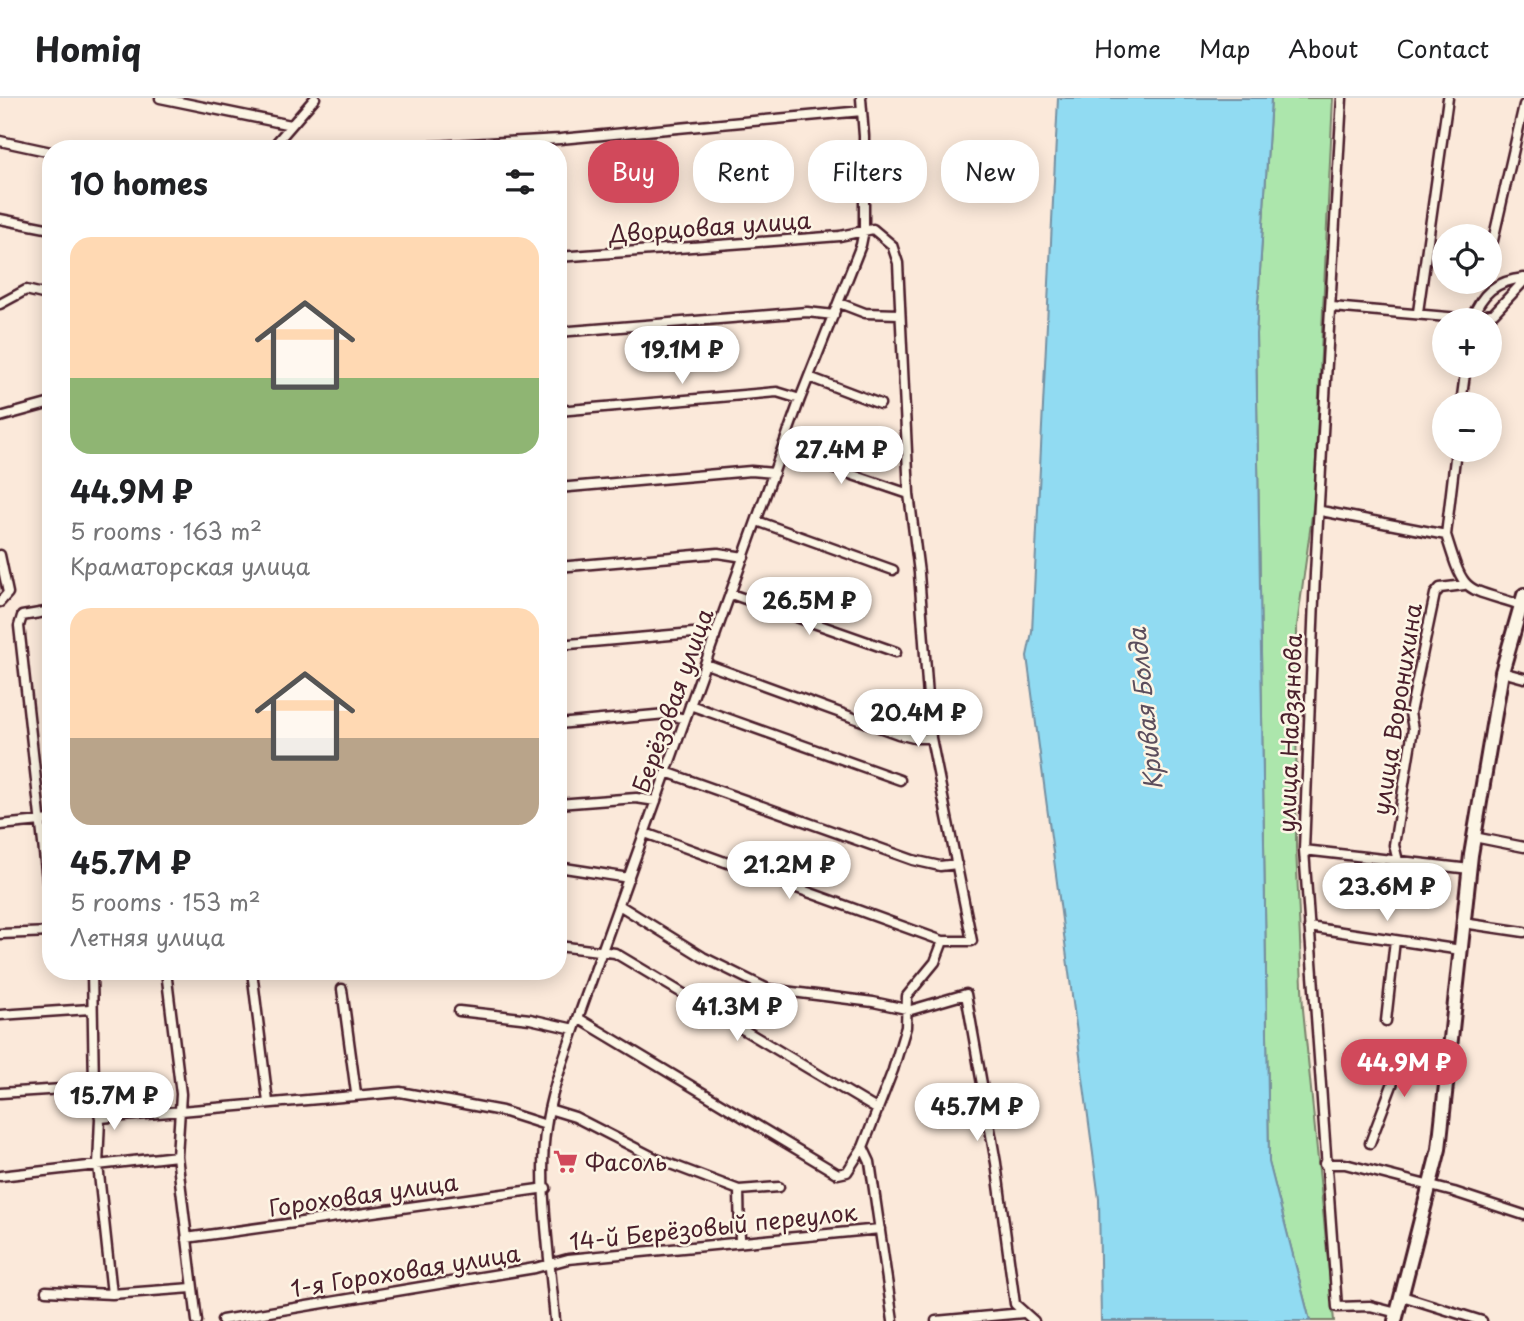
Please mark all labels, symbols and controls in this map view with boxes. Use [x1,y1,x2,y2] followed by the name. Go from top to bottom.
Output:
[35,23,141,73] text: Homiq
[1094,30,1161,66] text: Home
[1199,30,1250,66] text: Map
[1288,30,1358,66] text: About
[1396,30,1489,66] text: Contact
[588,140,679,203] chip: Buy
[693,140,794,203] chip: Rent
[808,140,927,203] chip: Filters
[941,140,1039,203] chip: New
[70,160,208,205] text: 10 homes
[501,163,539,201] icon: filters
[607,201,813,251] street label: Дворцовая улица
[1432,224,1502,462] map controls
[1432,224,1502,294] button: locate
[242,282,368,408] icon: home
[1432,308,1502,378] button: +
[617,327,747,386] pin: 19.1M ₽
[641,331,723,366] text: 19.1M ₽
[1432,392,1502,462] button: −
[776,426,906,486] pin: 27.4M ₽
[795,431,887,466] text: 27.4M ₽
[70,468,193,513] text: 44.9M ₽
[70,513,262,548] text: 5 rooms · 163 m²
[70,548,310,583] text: Краматорская улица
[744,578,874,637] pin: 26.5M ₽
[762,582,856,617] text: 26.5M ₽
[1362,600,1430,817] street label: улица Воронихина
[622,603,722,797] street label: Берёзовая улица
[1117,625,1170,792] water label: Кривая Болда
[1268,632,1310,833] street label: улица Надзянова
[242,653,368,779] icon: home
[853,690,983,749] pin: 20.4M ₽
[870,694,966,729] text: 20.4M ₽
[70,839,191,884] text: 45.7M ₽
[724,842,854,901] pin: 21.2M ₽
[743,846,835,881] text: 21.2M ₽
[1322,864,1452,923] pin: 23.6M ₽
[1338,868,1436,903] text: 23.6M ₽
[70,884,261,919] text: 5 rooms · 153 m²
[70,919,225,954] text: Летняя улица
[672,984,802,1043] pin: 41.3M ₽
[692,988,782,1023] text: 41.3M ₽
[1339,1040,1469,1099] pin: 44.9M ₽
[1357,1044,1451,1079] text: 44.9M ₽
[49,1072,179,1132] pin: 15.7M ₽
[70,1077,158,1112] text: 15.7M ₽
[912,1084,1042,1143] pin: 45.7M ₽
[931,1088,1023,1123] text: 45.7M ₽
[585,1144,667,1179] place label: Фасоль
[551,1147,579,1175] supermarket icon: Фасоль
[266,1163,460,1225] street label: Гороховая улица
[567,1193,859,1259] street label: 14-й Берёзовый переулок
[288,1234,523,1305] street label: 1-я Гороховая улица

